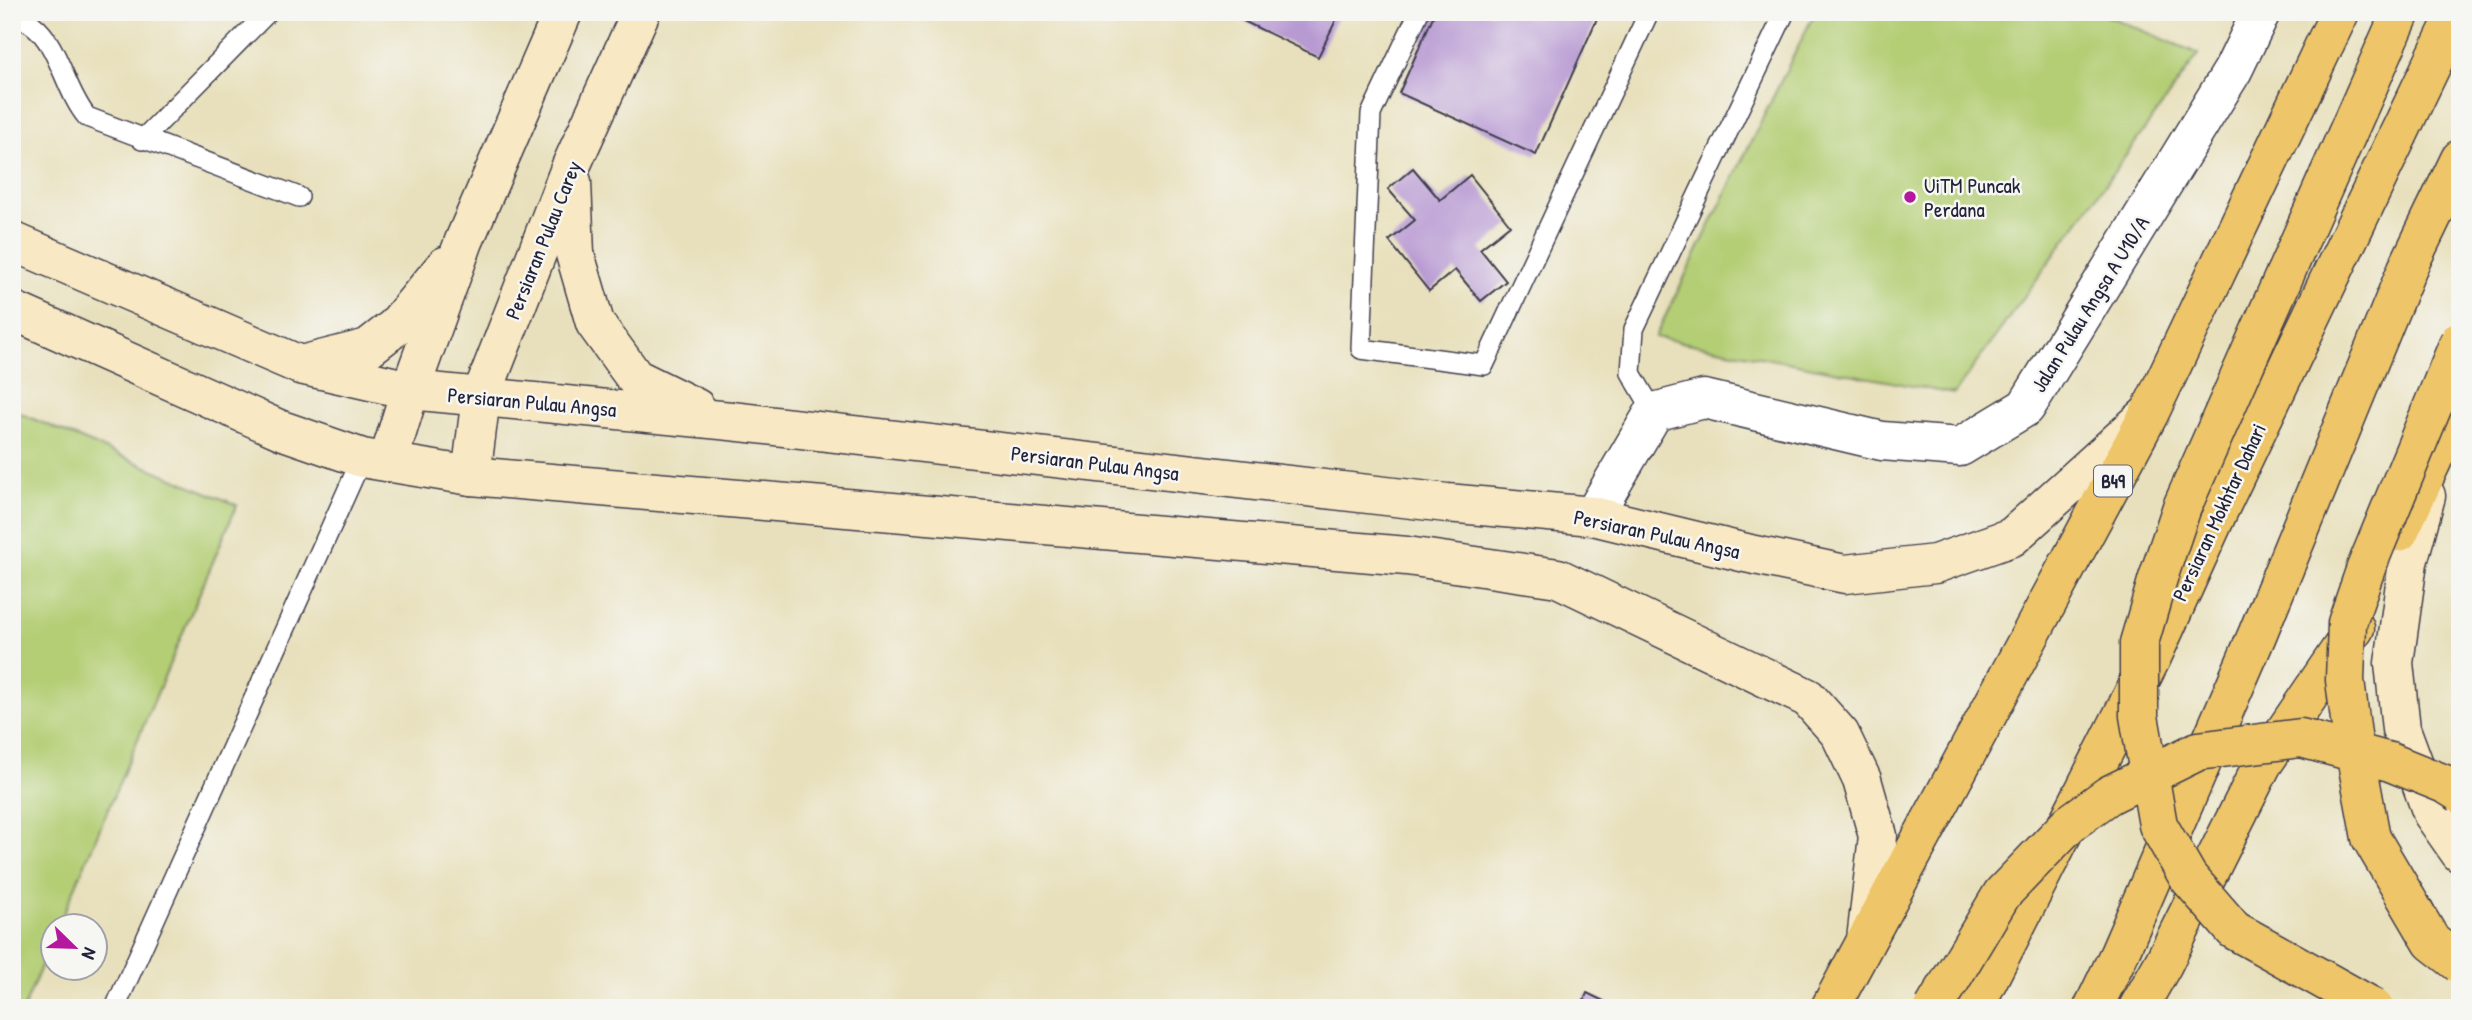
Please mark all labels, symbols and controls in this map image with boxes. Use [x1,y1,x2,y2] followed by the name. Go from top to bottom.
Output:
[498,156,588,324] street label: Persiaran Pulau Carey
[1924,171,2021,224] place label: UiTM Puncak Perdana
[1902,189,1918,205] marker: UiTM Puncak Perdana
[2024,210,2156,398] street label: Jalan Pulau Angsa A U10/A
[446,380,618,424] street label: Persiaran Pulau Angsa
[2165,418,2273,606] street label: Persiaran Mokhtar Dahari
[1009,438,1181,488] street label: Persiaran Pulau Angsa
[2094,466,2132,496] road number: B49
[1571,502,1743,566] street label: Persiaran Pulau Angsa
[38,912,108,982] north arrow
[76,944,104,963] text: N

